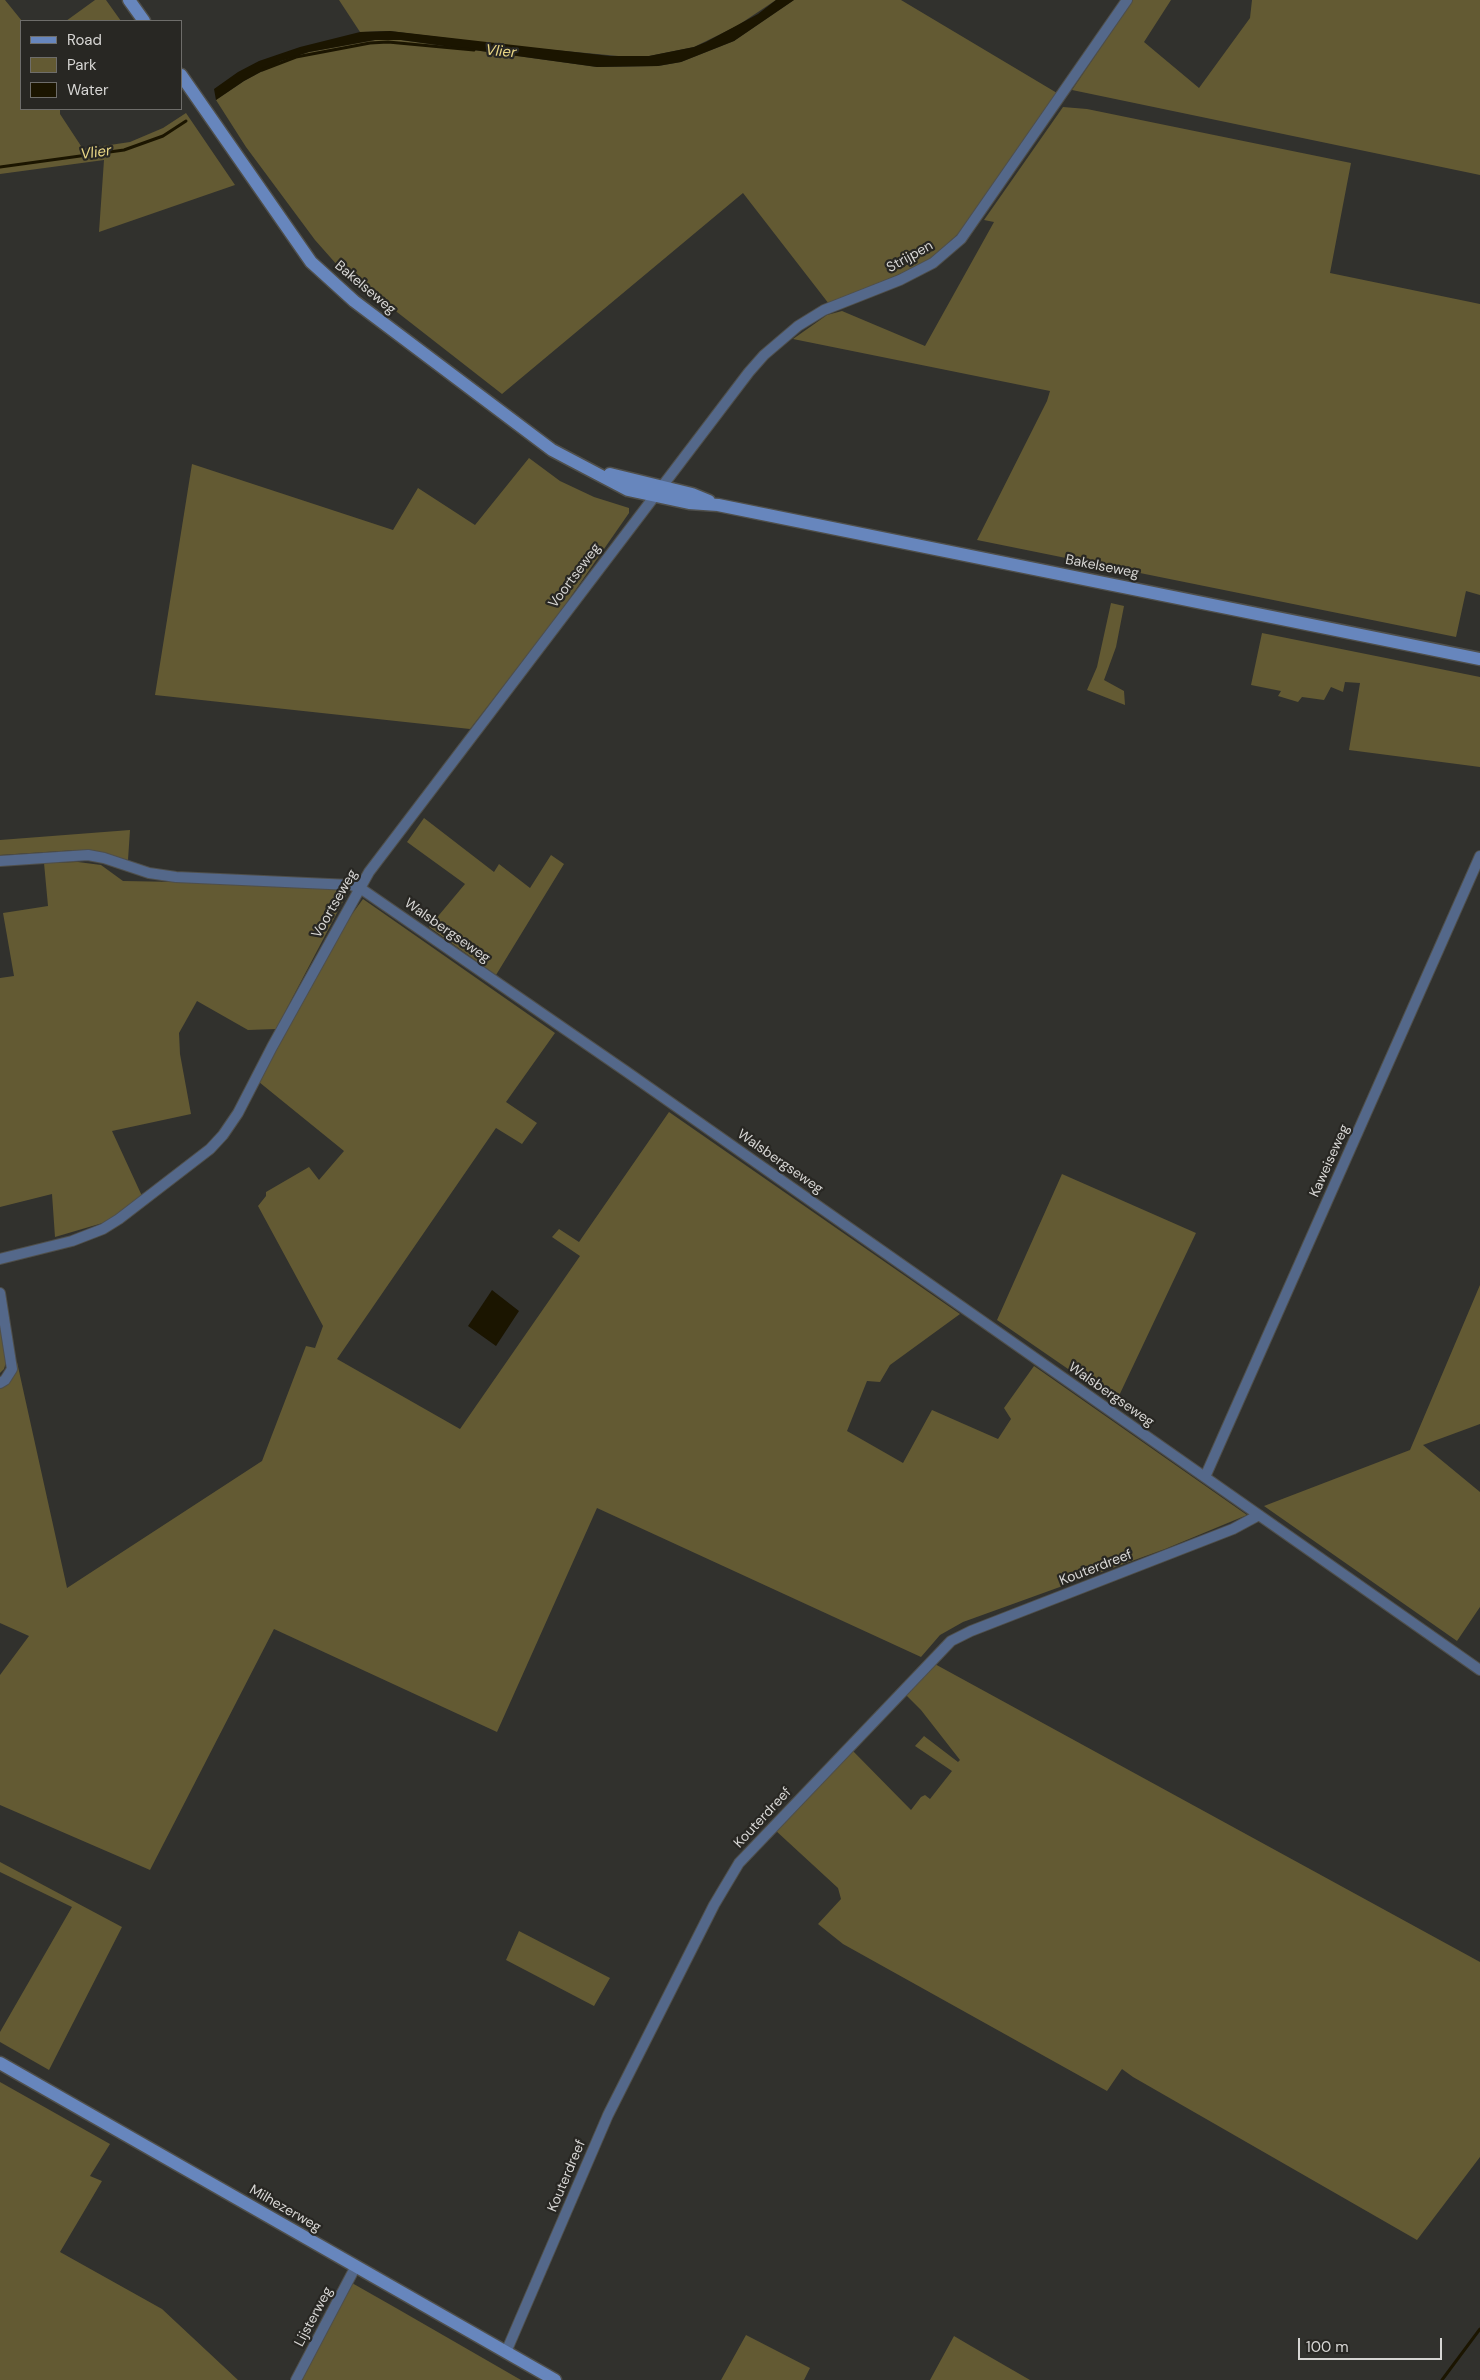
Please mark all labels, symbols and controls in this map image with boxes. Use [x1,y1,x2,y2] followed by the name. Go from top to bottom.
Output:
[20,20,182,110] legend
[67,30,102,50] text: Road
[485,42,517,62] water label: Vlier
[67,55,97,75] text: Park
[67,80,108,100] text: Water
[79,142,113,164] water label: Vlier
[884,237,936,277] street label: Strijpen
[331,258,399,318] street label: Bakelseweg
[545,540,605,612] street label: Voortseweg
[1064,552,1140,582] street label: Bakelseweg
[309,867,361,941] street label: Voortseweg
[401,895,493,967] street label: Walsbergseweg
[1306,1122,1354,1200] street label: Kaweiseweg
[734,1126,826,1198] street label: Walsbergseweg
[1065,1359,1157,1431] street label: Walsbergseweg
[1057,1546,1135,1590] street label: Kouterdreef
[731,1784,795,1852] street label: Kouterdreef
[544,2137,590,2215] street label: Kouterdreef
[246,2182,324,2236] street label: Milhezerweg
[291,2284,337,2350] street label: Lijsterweg
[1300,2328,1444,2360] scale bar
[1306,2337,1349,2357] text: 100 m

